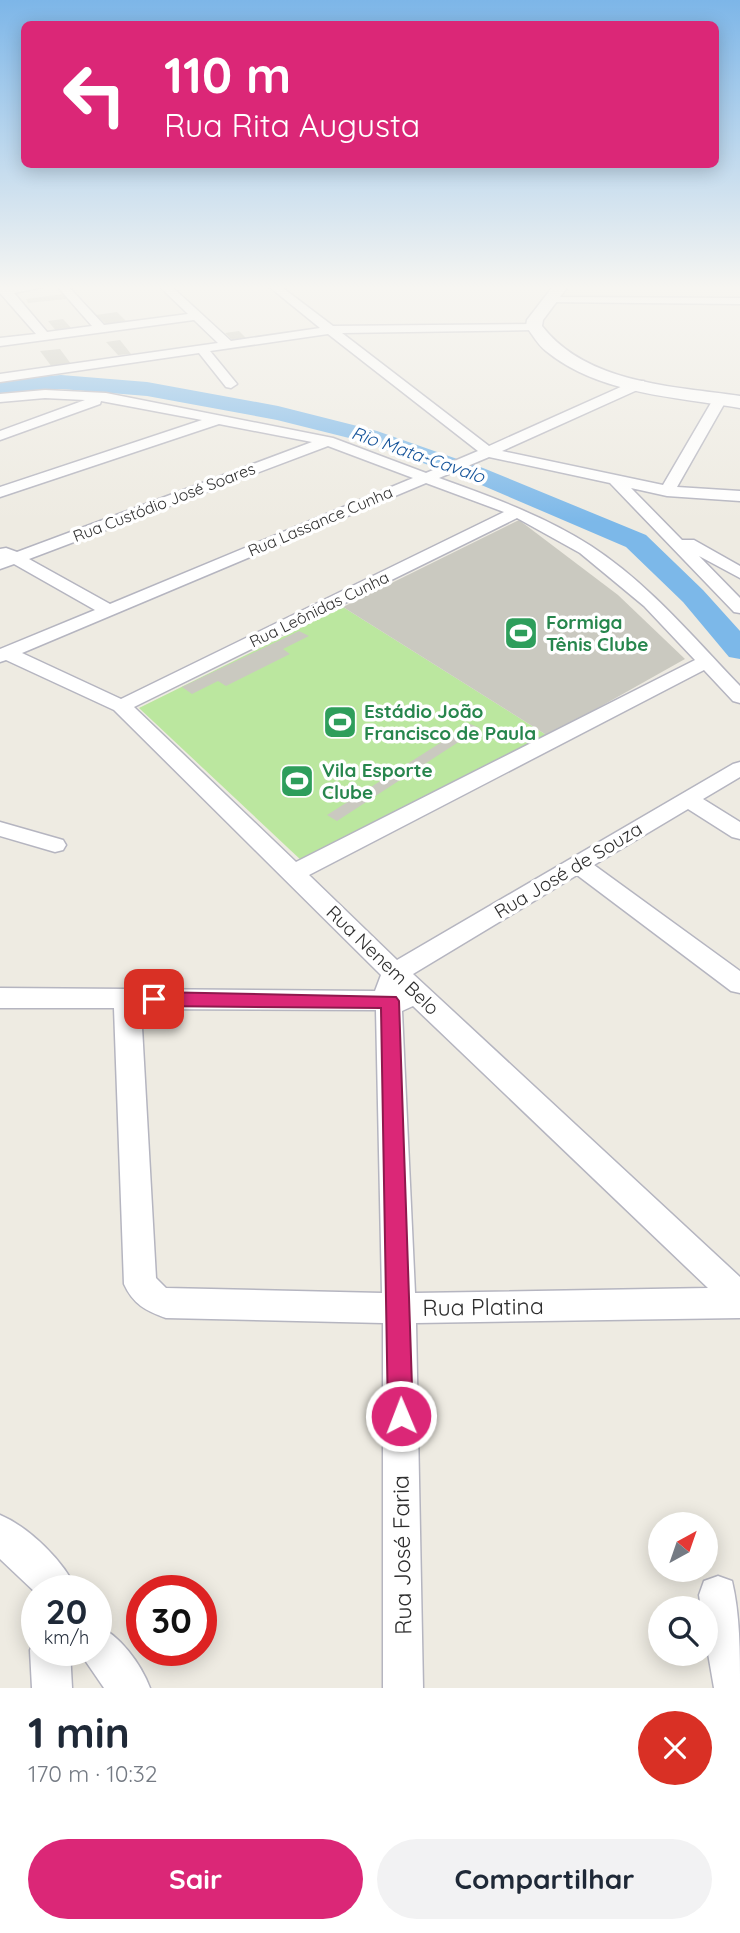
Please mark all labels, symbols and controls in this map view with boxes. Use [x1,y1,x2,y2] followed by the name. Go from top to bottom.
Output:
[164,44,291,105] text: 110 m
[49,49,140,140] icon: left
[164,105,420,145] text: Rua Rita Augusta
[349,421,489,488] water label: Rio Mata-Cavalo
[70,458,258,546] street label: Rua Custódio José Soares
[245,481,395,561] street label: Rua Lassance Cunha
[246,567,392,651] street label: Rua Leônidas Cunha
[546,610,648,656] place label: Formiga Tênis Clube
[502,614,540,652] sports icon: Formiga Tênis Clube
[364,699,536,745] place label: Estádio João Francisco de Paula
[321,703,359,741] sports icon: Estádio João Francisco de Paula
[322,758,433,804] place label: Vila Esporte Clube
[278,762,316,800] sports icon: Vila Esporte Clube
[490,816,646,924] street label: Rua José de Souza
[322,900,444,1020] street label: Rua Nenem Belo
[124,969,184,1029] pin
[135,980,173,1018] icon: arrive
[422,1291,544,1322] street label: Rua Platina
[364,1379,438,1453] position arrow
[386,1475,417,1635] street label: Rua José Faria
[648,1512,718,1582] north arrow
[648,1512,718,1666] map controls
[126,1575,217,1666] speed limit sign: 30
[46,1589,87,1633] text: 20
[648,1596,718,1666] button: search
[44,1626,89,1649] text: km/h
[28,1706,130,1759] text: 1 min
[638,1711,712,1785] button: close
[28,1759,158,1788] text: 170 m · 10:32
[28,1839,363,1919] button: Sair
[377,1839,712,1919] button: Compartilhar

